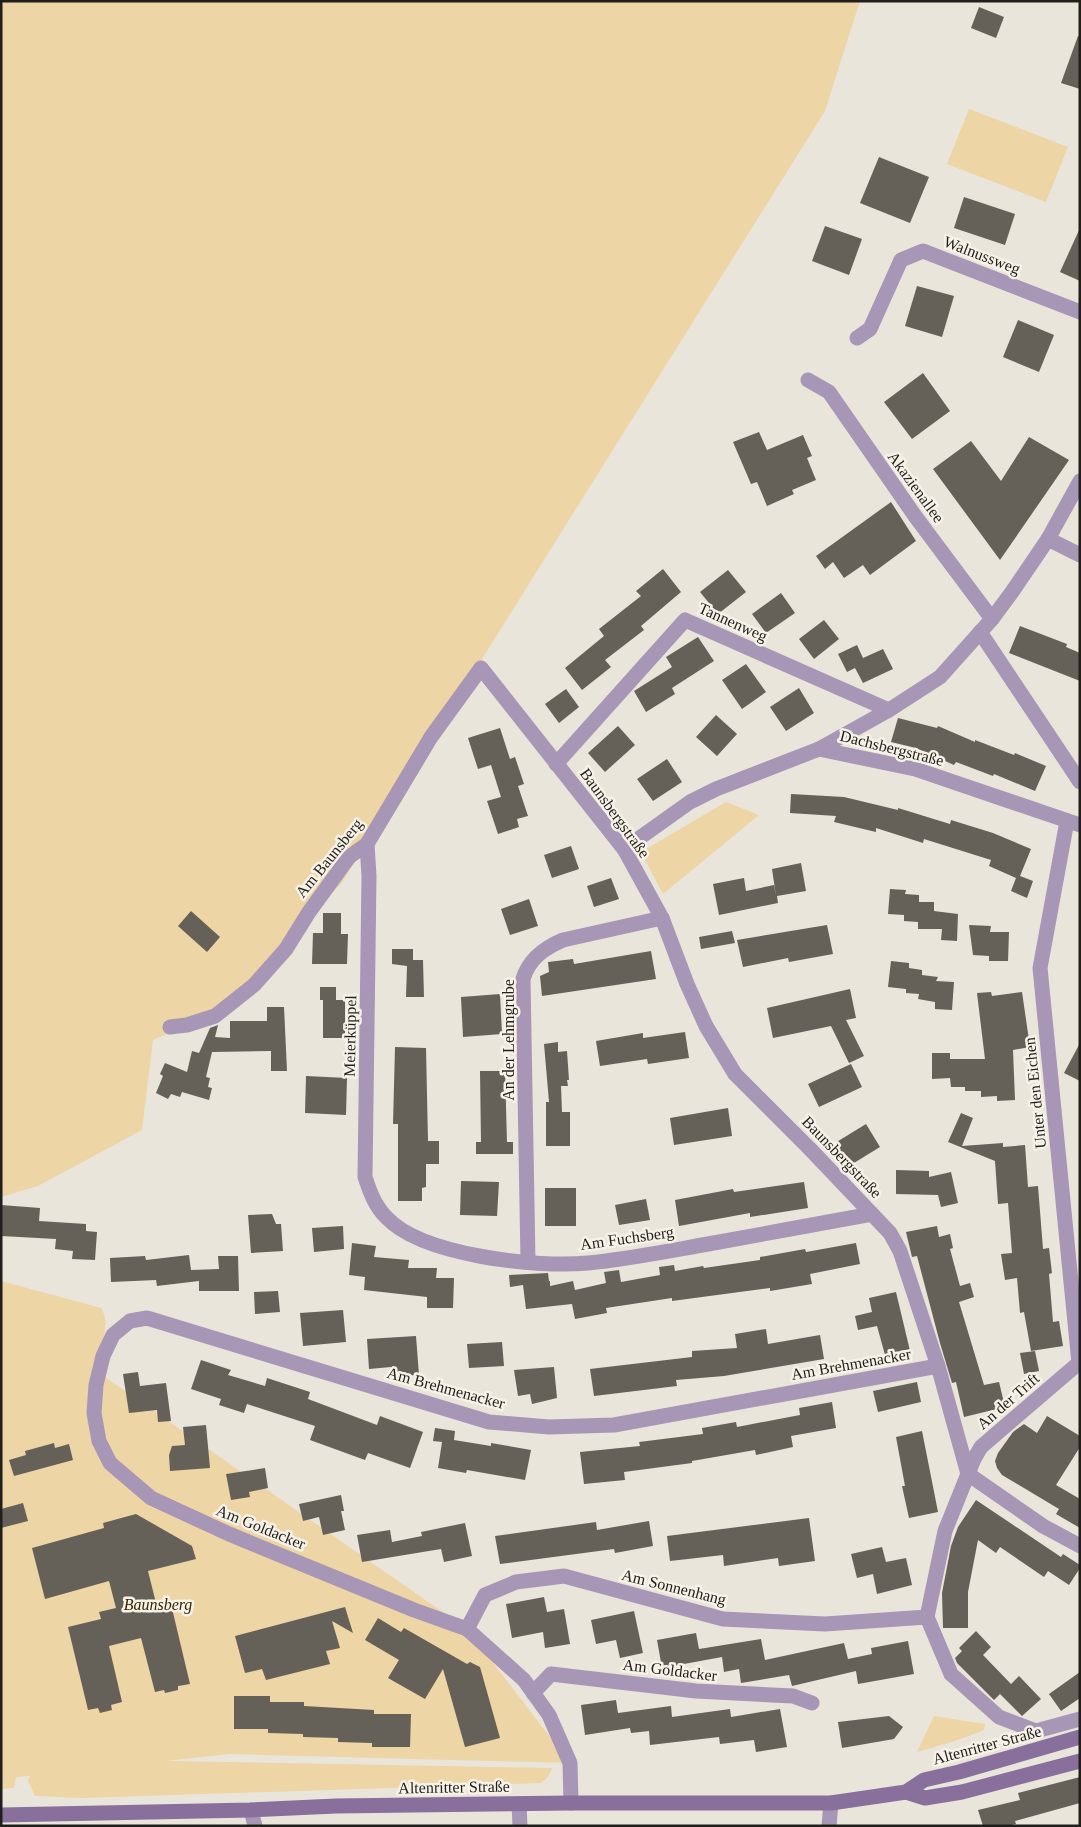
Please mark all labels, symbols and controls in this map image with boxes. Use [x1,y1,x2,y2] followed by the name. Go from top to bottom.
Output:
[941,233,1023,278] street label: Walnussweg
[885,448,947,526] street label: Akazienallee
[696,599,770,646] street label: Tannenweg
[838,727,946,770] street label: Dachsbergstraße
[576,765,653,862] street label: Baunsbergstraße
[292,815,367,901] street label: Am Baunsberg
[500,979,518,1101] street label: An der Lehmgrube
[341,994,360,1077] street label: Meierküppel
[1021,1036,1049,1150] street label: Unter den Eichen
[798,1113,885,1202] street label: Baunsbergstraße
[579,1223,675,1254] street label: Am Fuchsberg
[790,1345,913,1383] street label: Am Brehmenacker
[385,1364,507,1412] street label: Am Brehmenacker
[974,1369,1043,1432] street label: An der Trift
[214,1501,309,1553] street label: Am Goldacker
[620,1566,728,1609] street label: Am Sonnenhang
[124,1596,192,1614] park label: Baunsberg
[622,1656,719,1684] street label: Am Goldacker
[931,1722,1043,1768] street label: Altenritter Straße
[398,1778,510,1796] street label: Altenritter Straße

